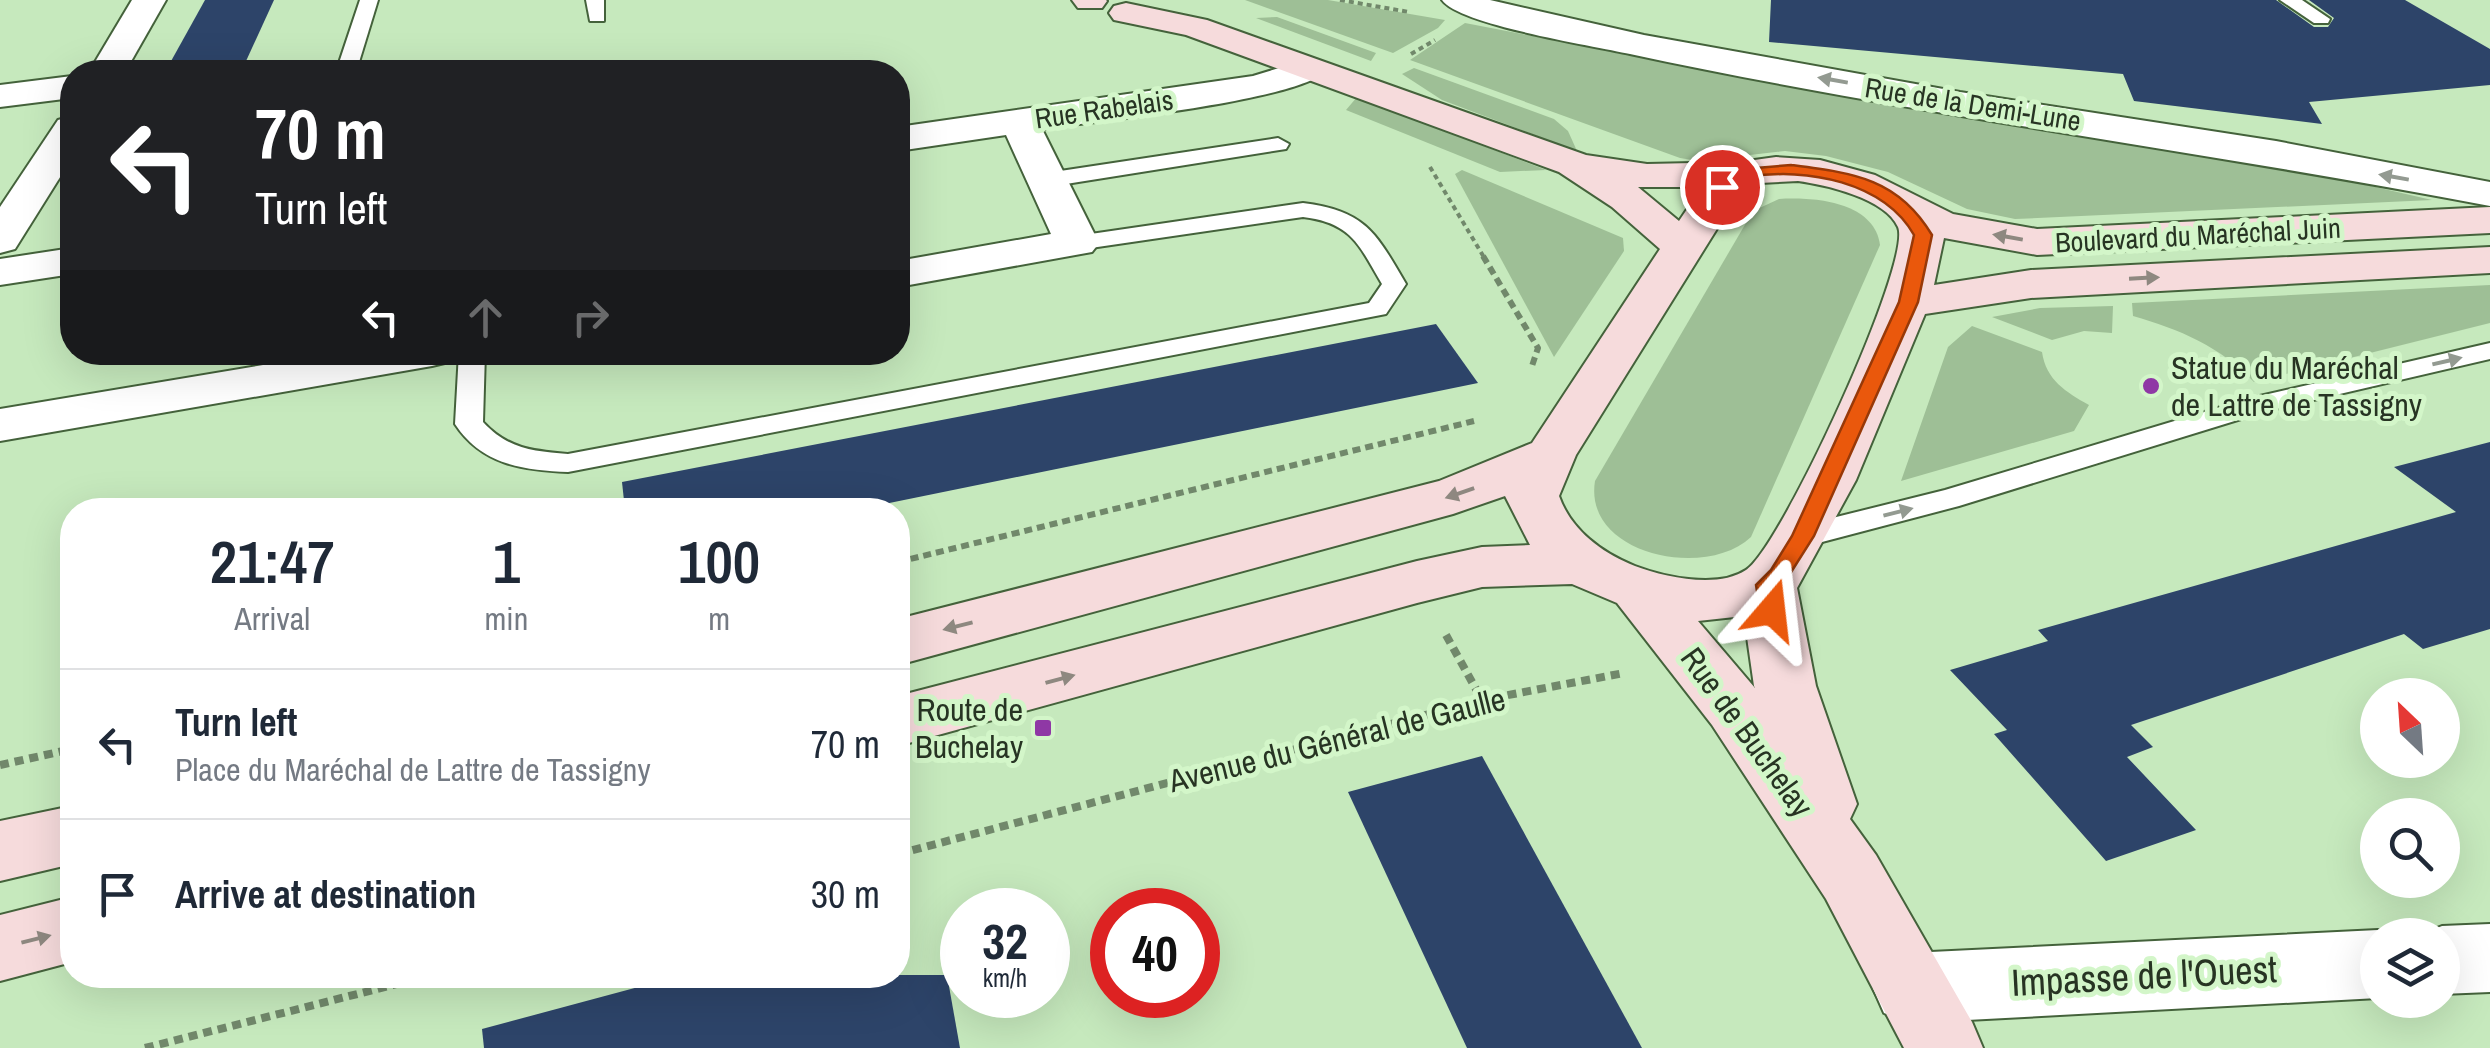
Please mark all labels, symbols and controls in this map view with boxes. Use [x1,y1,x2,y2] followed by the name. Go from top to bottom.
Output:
[1862,68,2084,140] street label: Rue de la Demi-Lune
[1816,72,1848,87] one-way arrow
[1032,81,1176,137] street label: Rue Rabelais
[255,87,386,181] text: 70 m
[90,100,220,230] icon: left
[1680,145,1765,230] pin
[1695,160,1750,215] icon: arrive
[2378,169,2409,184] one-way arrow
[255,177,387,238] text: Turn left
[2054,209,2342,261] street label: Boulevard du Maréchal Juin
[1993,229,2024,245] one-way arrow
[2129,270,2161,286] one-way arrow
[353,290,408,345] icon: left
[458,290,513,345] icon: ahead
[563,290,618,345] icon: right
[2171,346,2422,426] place label: Statue du Maréchal de Lattre de Tassigny
[2432,353,2463,368] one-way arrow
[2140,375,2162,397] marker: Statue du Maréchal de Lattre de Tassigny
[1445,486,1475,501] one-way arrow
[1882,504,1913,520] one-way arrow
[210,521,335,602] text: 21:47
[493,521,520,602] text: 1
[678,521,760,602] text: 100
[1720,558,1824,662] position arrow
[234,597,310,640] text: Arrival
[485,597,528,640] text: min
[708,597,730,640] text: m
[942,619,973,635] one-way arrow
[1671,638,1824,825] street label: Rue de Buchelay
[1045,671,1076,687] one-way arrow
[1163,677,1510,802] street label: Avenue du Général de Gaulle
[2360,678,2460,778] north arrow
[2360,678,2460,1018] map controls
[915,688,1023,768] place label: Route de Buchelay
[175,697,297,748] text: Turn left
[90,717,145,772] icon: left
[1032,717,1054,739] marker: Route de Buchelay
[811,719,880,770] text: 70 m
[175,748,651,791] text: Place du Maréchal de Lattre de Tassigny
[2360,798,2460,898] button: search
[90,867,145,922] icon: arrive
[175,869,476,920] text: Arrive at destination
[811,869,880,920] text: 30 m
[1090,888,1220,1018] speed limit sign: 40
[982,907,1028,975] text: 32
[2360,918,2460,1018] button: layers
[21,931,52,946] one-way arrow
[2010,943,2278,1008] street label: Impasse de l'Ouest
[983,961,1027,995] text: km/h

